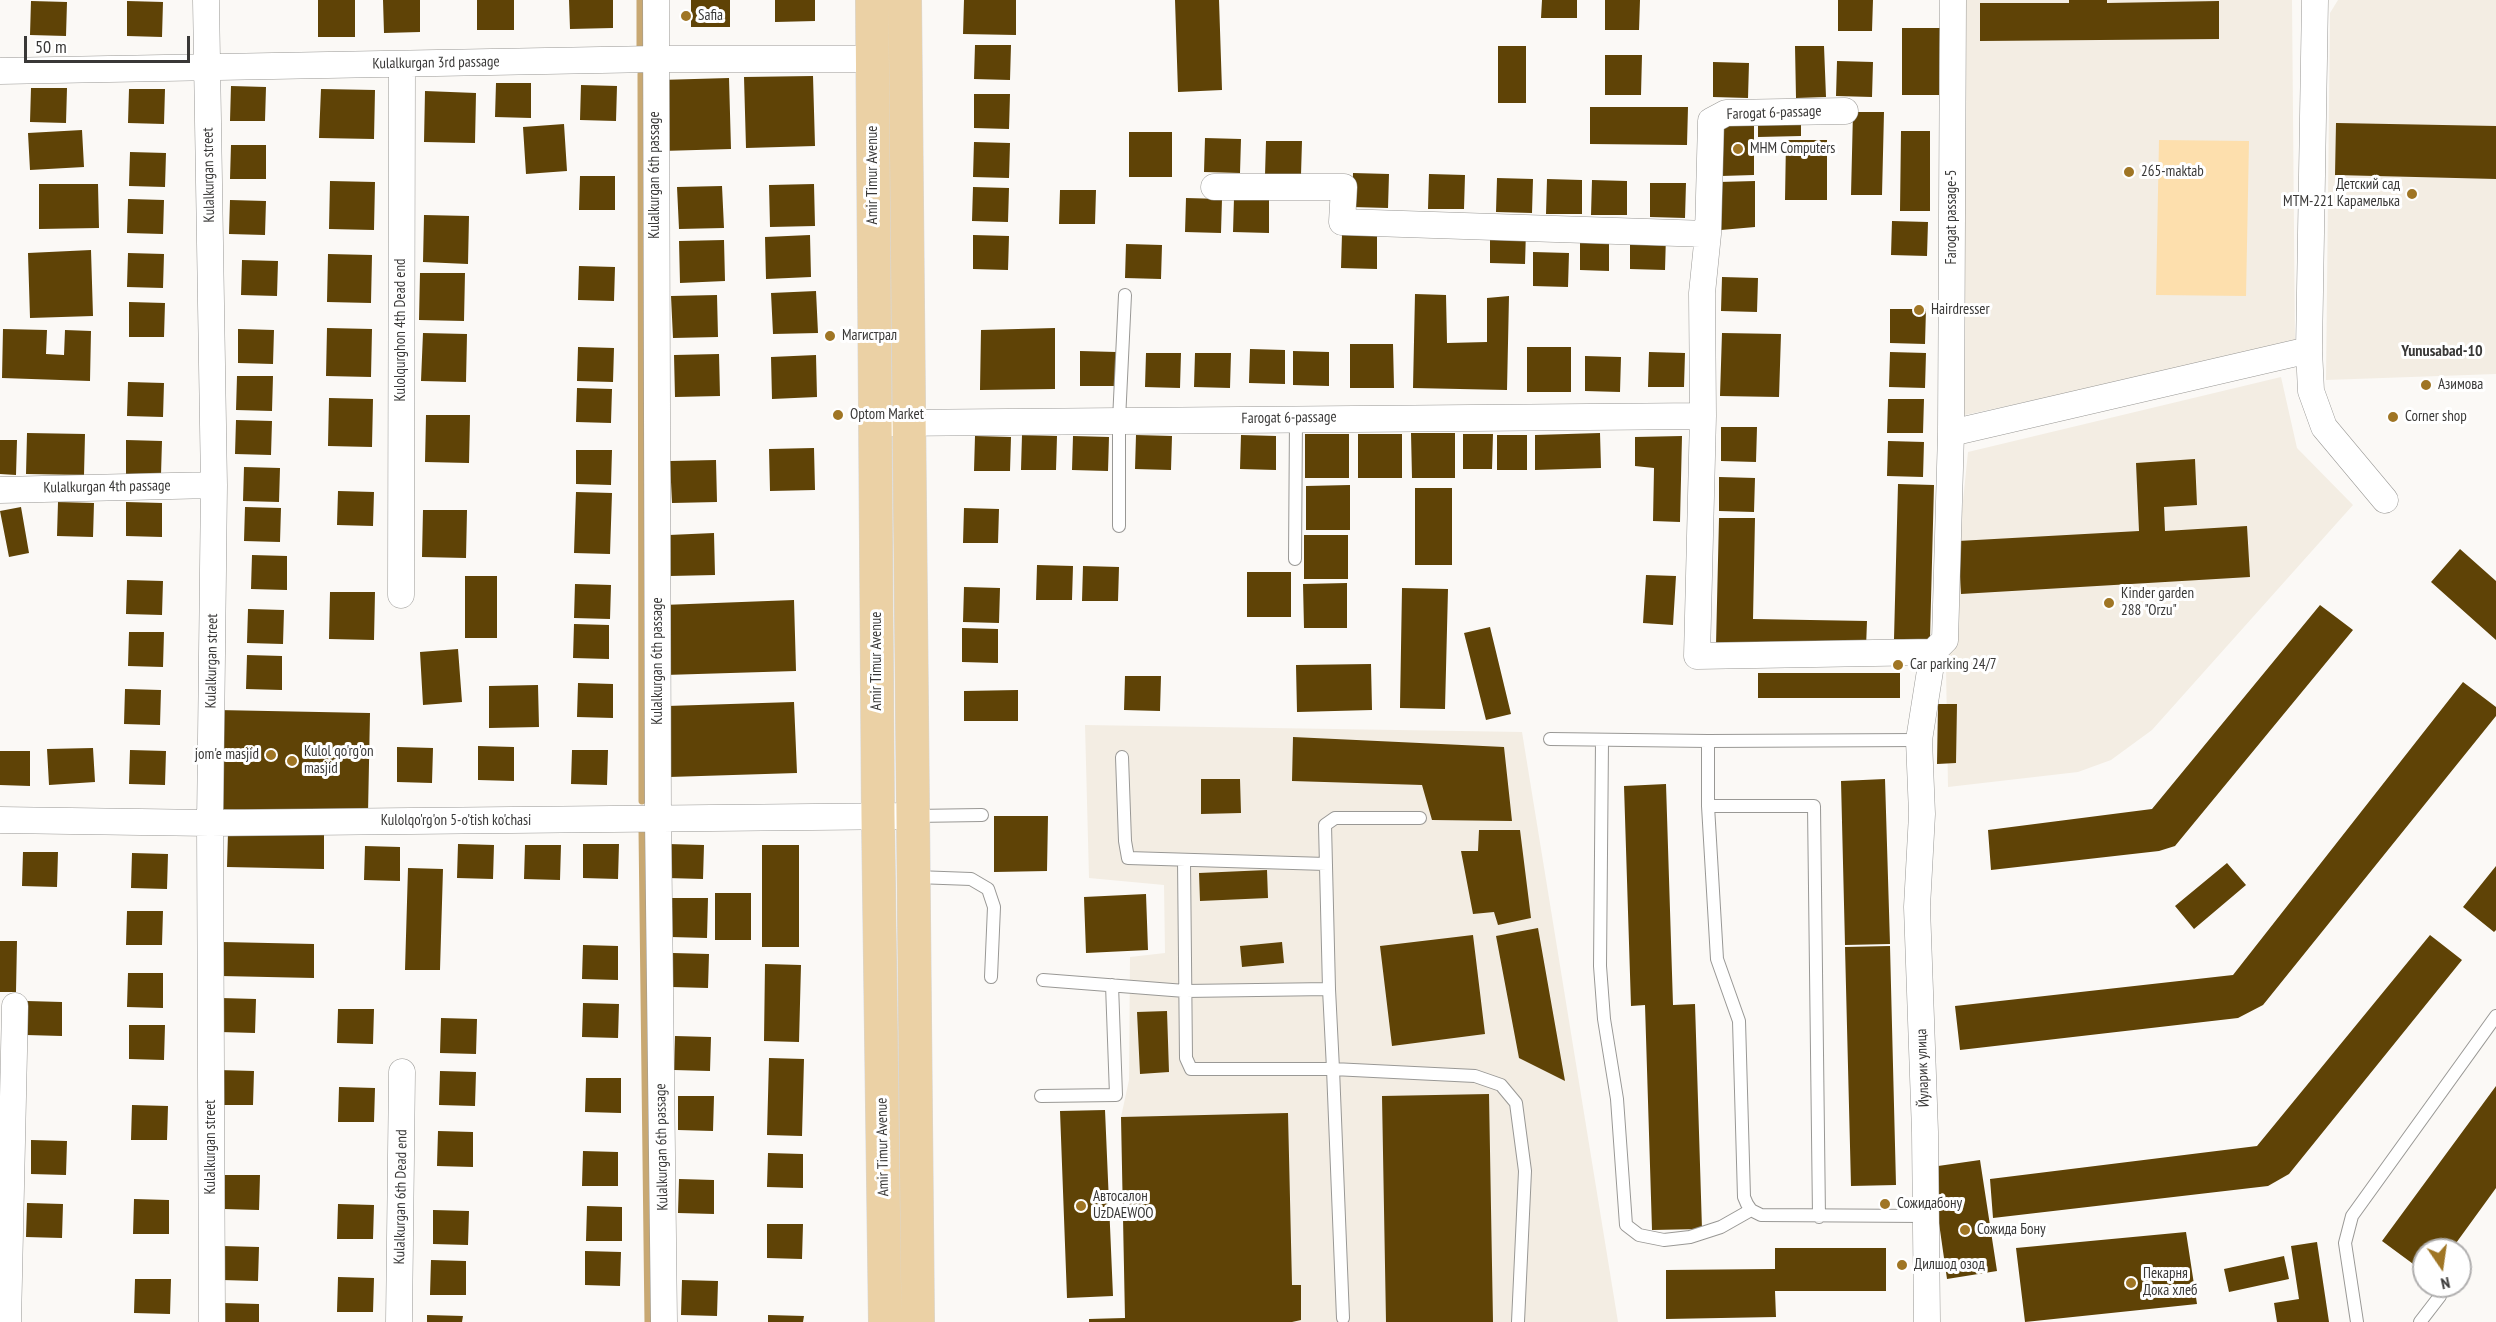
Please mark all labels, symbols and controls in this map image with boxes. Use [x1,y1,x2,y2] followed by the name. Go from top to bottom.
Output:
[698,7,723,25] place label: Safia
[679,9,693,23] marker: Safia
[27,24,194,62] scale bar
[35,35,67,58] text: 50 m
[372,53,500,73] street label: Kulalkurgan 3rd passage
[1726,102,1822,124] street label: Farogat 6-passage
[646,111,664,239] street label: Kulalkurgan 6th passage
[864,126,882,224] street label: Amir Timur Avenue
[199,127,219,223] street label: Kulalkurgan street
[1750,140,1835,158] place label: MHM Computers
[1731,142,1745,156] marker: MHM Computers
[2141,163,2204,181] place label: 265-maktab
[2122,165,2136,179] marker: 265-maktab
[1943,169,1961,265] street label: Farogat passage-5
[2283,176,2400,211] place label: Детский сад МТМ-221 Карамелька
[2405,187,2419,201] marker: Детский сад МТМ-221 Карамелька
[392,258,410,402] street label: Kulolqurghon 4th Dead end
[1931,301,1990,319] place label: Hairdresser
[1912,303,1926,317] marker: Hairdresser
[842,327,897,345] place label: Магистрал
[823,329,837,343] marker: Магистрал
[2401,341,2483,361] district label: Yunusabad-10
[2438,376,2483,394] place label: Азимова
[2419,378,2433,392] marker: Азимова
[850,406,924,424] place label: Optom Market
[831,408,845,422] marker: Optom Market
[1241,408,1337,428] street label: Farogat 6-passage
[2405,408,2467,426] place label: Corner shop
[2386,410,2400,424] marker: Corner shop
[43,477,171,497] street label: Kulalkurgan 4th passage
[2121,585,2194,620] place label: Kinder garden 288 "Orzu"
[2102,596,2116,610] marker: Kinder garden 288 "Orzu"
[649,597,667,725] street label: Kulalkurgan 6th passage
[868,612,886,710] street label: Amir Timur Avenue
[202,613,222,709] street label: Kulalkurgan street
[1910,656,1997,674] place label: Car parking 24/7
[1891,658,1905,672] marker: Car parking 24/7
[304,743,374,778] place label: Kulol qo'rg'on masjid
[195,746,259,764] place label: jom'e masjid
[264,748,278,762] marker: jom'e masjid
[285,754,299,768] marker: Kulol qo'rg'on masjid
[381,812,531,830] street label: Kulolqo'rg'on 5-o'tish ko'chasi
[1913,1028,1933,1108] street label: Йуларик улица
[652,1083,672,1211] street label: Kulalkurgan 6th passage
[873,1097,893,1197] street label: Amir Timur Avenue
[202,1100,220,1194] street label: Kulalkurgan street
[391,1129,411,1265] street label: Kulalkurgan 6th Dead end
[1093,1188,1154,1223] place label: Автосалон UzDAEWOO
[1897,1195,1962,1213] place label: Сожидабону
[1878,1197,1892,1211] marker: Сожидабону
[1074,1199,1088,1213] marker: Автосалон UzDAEWOO
[1977,1221,2046,1239] place label: Сожида Бону
[1958,1223,1972,1237] marker: Сожида Бону
[2412,1238,2472,1298] north arrow
[1914,1256,1985,1274] place label: Дилшод озод
[1895,1258,1909,1272] marker: Дилшод озод
[2143,1265,2198,1300] place label: Пекарня Дока хлеб
[2439,1273,2452,1294] text: N
[2124,1276,2138,1290] marker: Пекарня Дока хлеб

